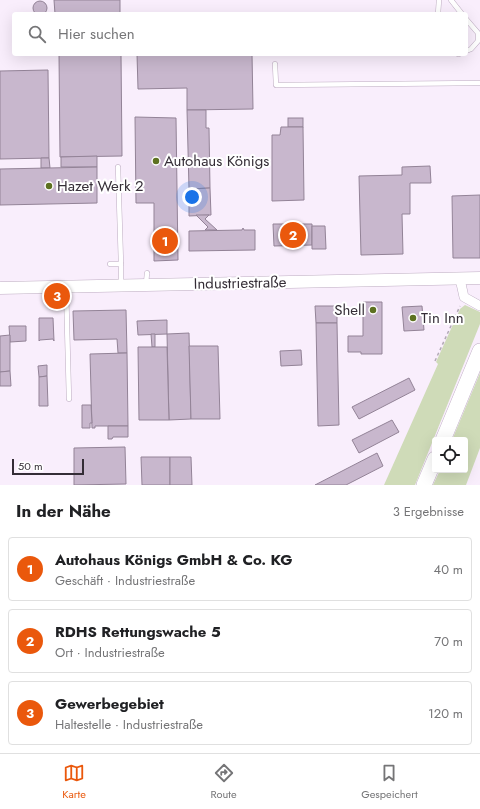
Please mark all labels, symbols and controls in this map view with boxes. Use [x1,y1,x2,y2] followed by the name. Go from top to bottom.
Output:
[12,12,468,56] search box
[26,23,48,45] icon: search
[58,23,135,45] text: Hier suchen
[164,150,269,172] place label: Autohaus Königs
[151,156,161,166] marker: Autohaus Königs
[57,175,144,197] place label: Hazet Werk 2
[44,181,54,191] marker: Hazet Werk 2
[182,187,202,207] your location
[280,220,306,250] pin: 2
[152,226,178,256] pin: 1
[194,271,287,295] street label: Industriestraße
[44,281,70,311] pin: 3
[334,299,365,321] place label: Shell
[368,305,378,315] marker: Shell
[421,307,464,329] place label: Tin Inn
[408,313,418,323] marker: Tin Inn
[432,437,468,473] map controls
[432,437,468,473] button: locate
[12,457,84,476] scale bar
[18,458,43,474] text: 50 m
[16,499,111,523] text: In der Nähe
[393,502,464,521] text: 3 Ergebnisse
[55,549,292,571] text: Autohaus Königs GmbH & Co. KG
[27,560,33,579] text: 1
[434,560,463,579] text: 40 m
[55,571,195,590] text: Geschäft · Industriestraße
[55,621,221,643] text: RDHS Rettungswache 5
[26,632,34,651] text: 2
[434,632,463,651] text: 70 m
[55,643,165,662] text: Ort · Industriestraße
[55,693,164,715] text: Gewerbegebiet
[26,704,34,723] text: 3
[428,704,463,723] text: 120 m
[55,715,203,734] text: Haltestelle · Industriestraße
[62,762,86,802] tab: Karte
[210,762,237,802] tab: Route
[361,762,418,802] tab: Gespeichert

